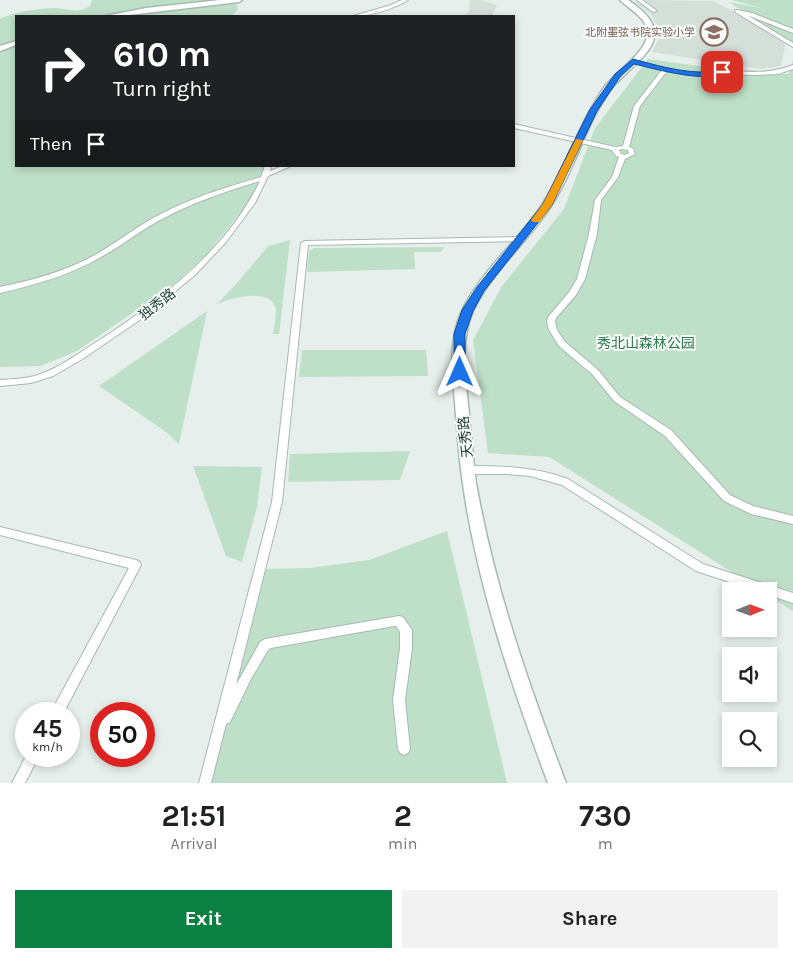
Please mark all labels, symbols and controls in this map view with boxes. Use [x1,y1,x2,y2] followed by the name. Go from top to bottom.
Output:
[699,17,729,47] school or university icon: 北附墨弦书院实验小学
[585,26,695,39] place label: 北附墨弦书院实验小学
[113,34,211,75] text: 610 m
[30,35,95,100] icon: right
[701,51,743,93] pin
[708,58,736,86] icon: arrive
[113,76,211,102] text: Turn right
[82,130,110,158] icon: arrive
[30,133,72,155] text: Then
[136,285,179,324] street label: 独秀路
[597,335,695,352] park label: 秀北山森林公园
[433,345,485,397] position arrow
[455,415,476,459] street label: 天秀路
[722,582,778,638] north arrow
[722,582,777,767] map controls
[722,647,777,702] button: sound
[90,702,155,767] speed limit sign: 50
[722,712,777,767] button: search
[33,714,62,743] text: 45
[32,740,63,754] text: km/h
[161,798,227,834] text: 21:51
[394,798,412,834] text: 2
[579,798,632,834] text: 730
[171,834,217,853] text: Arrival
[388,834,417,853] text: min
[598,834,613,853] text: m
[15,890,392,948] button: Exit
[402,890,778,948] button: Share

